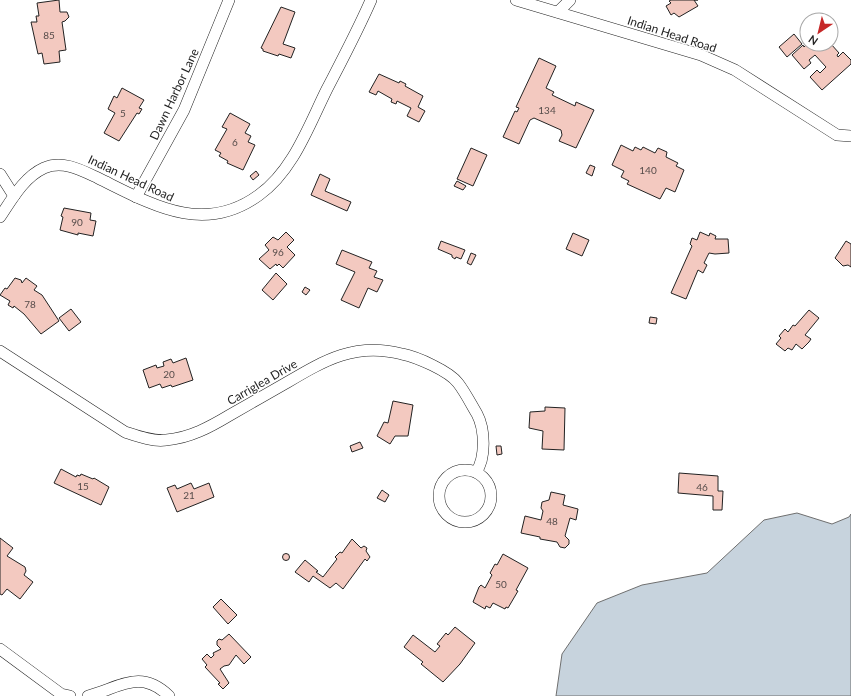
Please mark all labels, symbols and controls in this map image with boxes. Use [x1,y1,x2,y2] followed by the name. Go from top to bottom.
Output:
[799,12,839,52] north arrow
[625,13,719,55] street label: Indian Head Road
[43,29,55,41] house number: 85
[806,33,820,48] text: N
[146,46,202,142] street label: Dawn Harbor Lane
[538,104,556,116] house number: 134
[120,107,126,119] house number: 5
[232,136,238,148] house number: 6
[86,152,176,204] street label: Indian Head Road
[639,164,657,176] house number: 140
[71,216,83,228] house number: 90
[272,246,284,258] house number: 96
[24,298,36,310] house number: 78
[224,356,300,408] street label: Carriglea Drive
[163,368,175,380] house number: 20
[77,480,89,492] house number: 15
[696,481,708,493] house number: 46
[183,489,195,501] house number: 21
[546,515,558,527] house number: 48
[495,578,507,590] house number: 50

